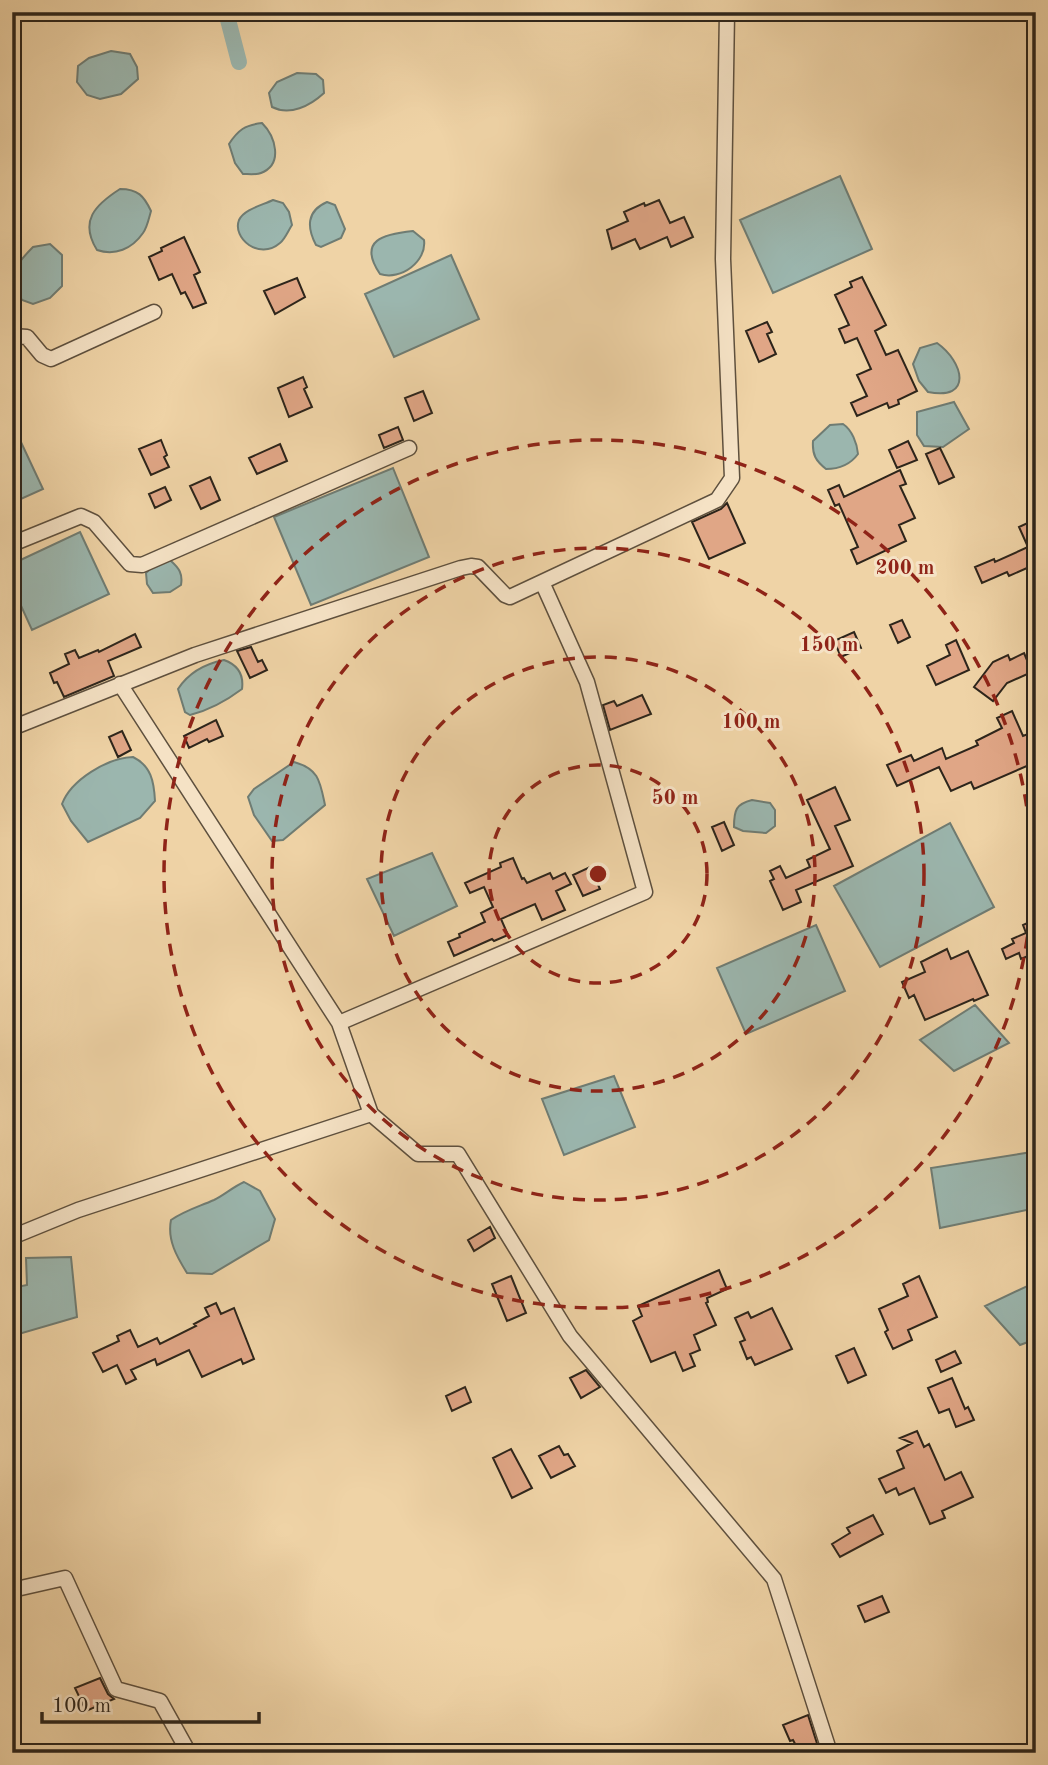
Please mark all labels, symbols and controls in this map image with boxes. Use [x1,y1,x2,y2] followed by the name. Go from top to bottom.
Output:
[875,558,935,579] text: 200 m
[799,635,859,656] text: 150 m
[721,712,781,733] text: 100 m
[651,788,699,809] text: 50 m
[586,862,610,886] centre of rings
[42,1681,259,1725] scale bar
[52,1696,111,1717] text: 100 m

